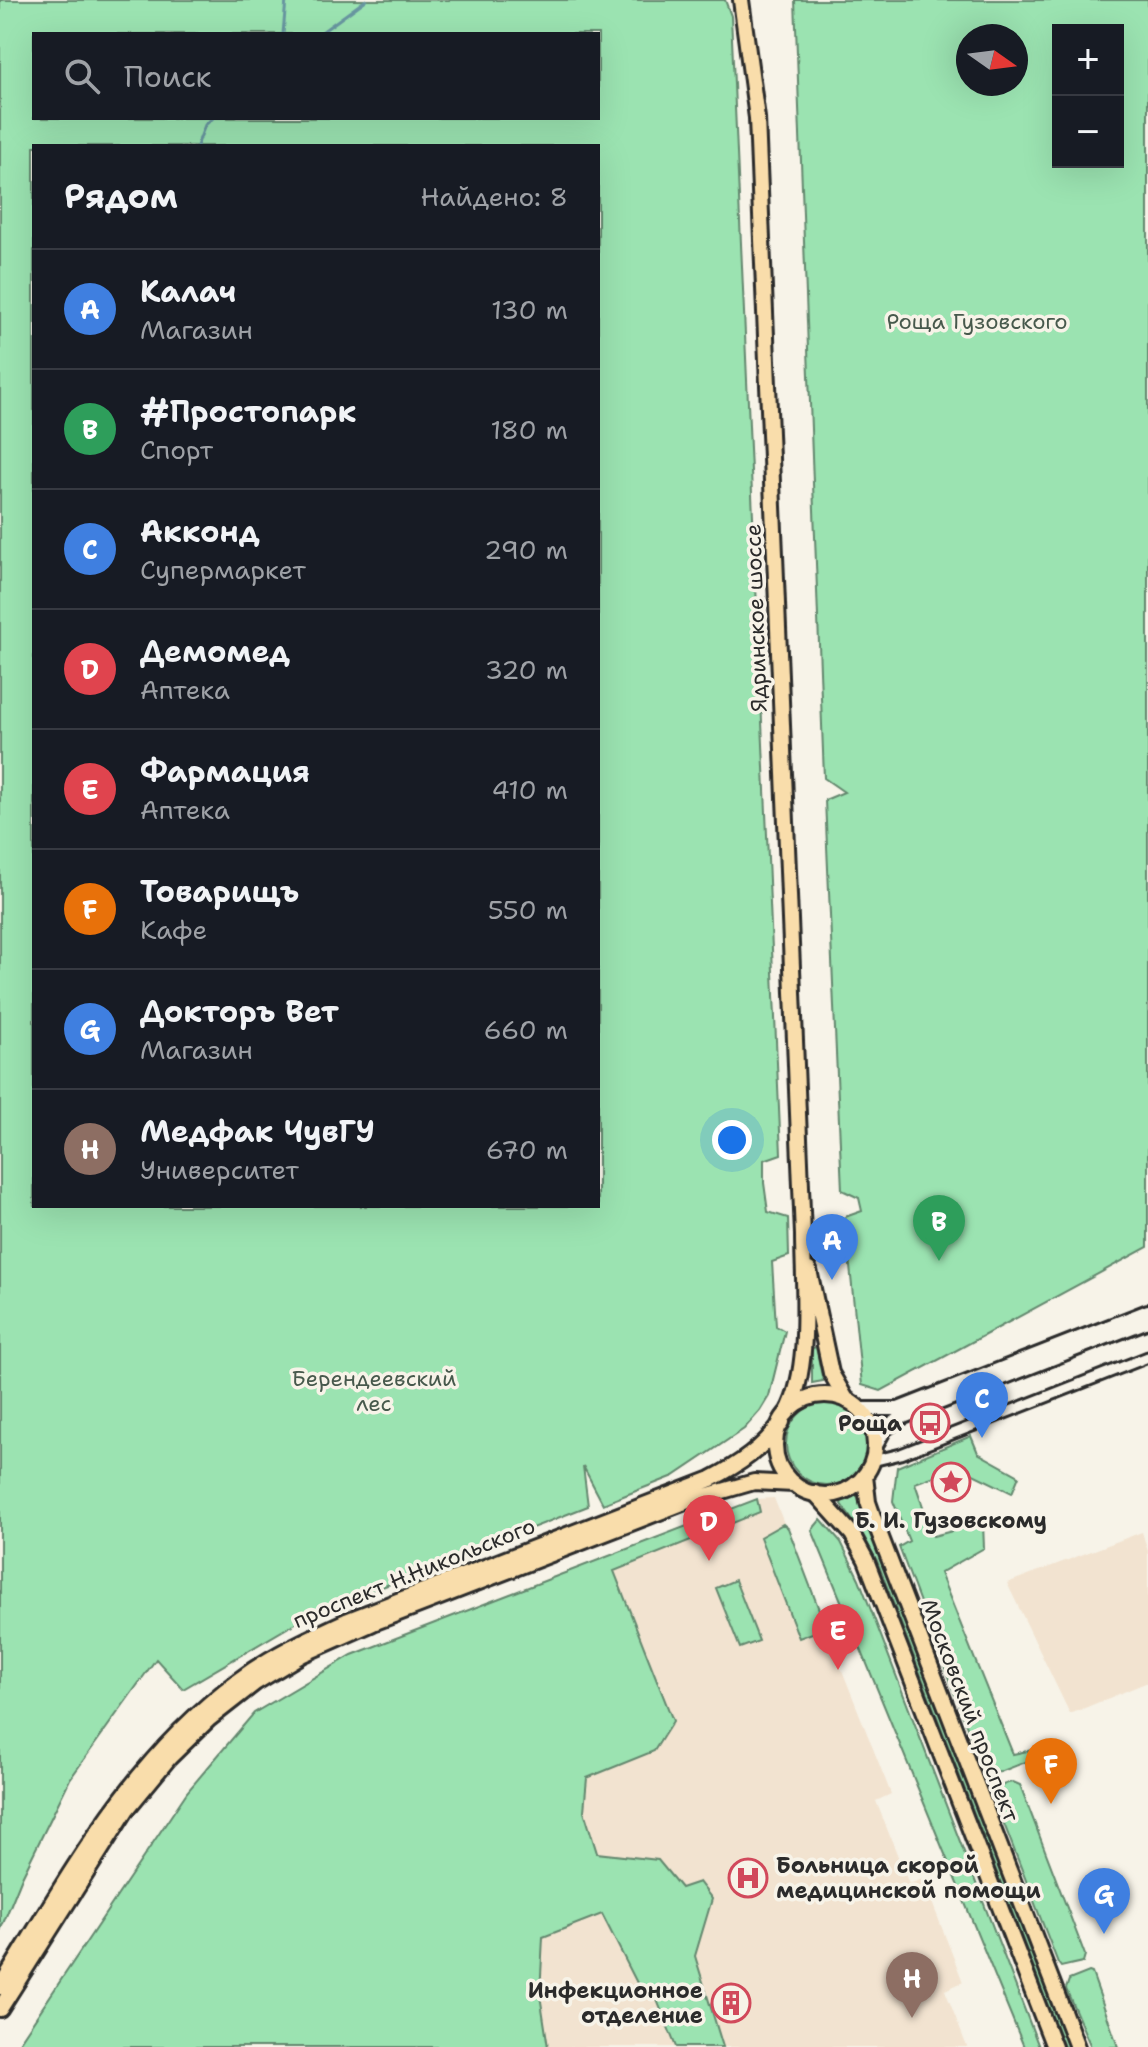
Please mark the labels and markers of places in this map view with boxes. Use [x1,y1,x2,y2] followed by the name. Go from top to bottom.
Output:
[913,1195,965,1261] pin: B
[806,1214,858,1280] pin: A
[956,1372,1008,1438] pin: C
[909,1402,951,1444] bus stop icon: Роща
[838,1409,902,1438] place label: Роща
[930,1461,972,1503] place icon: Б. И. Гузовскому
[683,1495,735,1561] pin: D
[855,1506,1047,1535] place label: Б. И. Гузовскому
[812,1604,864,1670] pin: E
[1025,1738,1077,1804] pin: F
[776,1851,1041,1905] place label: Больница скорой медицинской помощи
[727,1857,769,1899] hospital icon: Больница скорой медицинской помощи
[1078,1868,1130,1934] pin: G
[886,1952,938,2018] pin: H
[528,1976,703,2030] place label: Инфекционное отделение
[710,1982,752,2024] building icon: Инфекционное отделение

